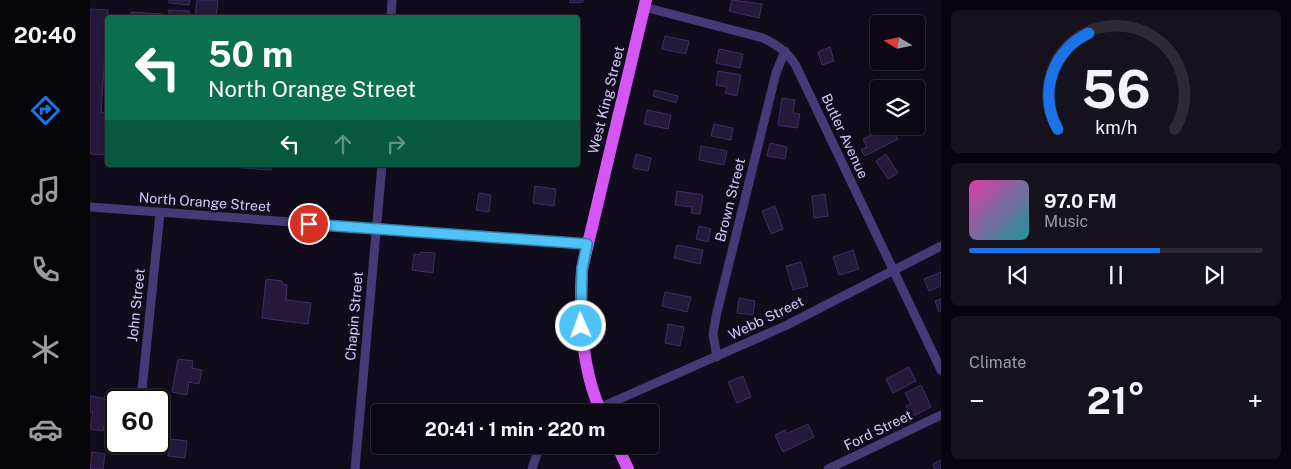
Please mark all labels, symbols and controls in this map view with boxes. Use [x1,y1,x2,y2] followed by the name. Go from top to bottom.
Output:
[870,15,925,70] north arrow
[870,15,925,135] map controls
[14,22,76,48] text: 20:40
[208,34,293,75] text: 50 m
[125,35,190,100] icon: left
[585,44,627,156] street label: West King Street
[1081,59,1151,120] text: 56
[208,76,416,102] text: North Orange Street
[870,80,925,135] button: layers
[818,91,872,181] street label: Butler Avenue
[28,93,63,128] icon: directions
[1095,117,1137,138] text: km/h
[276,130,304,158] icon: left
[329,130,357,158] icon: ahead
[382,130,410,158] icon: right
[712,156,748,244] street label: Brown Street
[28,173,63,208] icon: music
[138,189,272,215] street label: North Orange Street
[1044,190,1117,212] text: 97.0 FM
[288,203,330,245] pin
[295,210,323,238] icon: arrive
[1044,212,1088,231] text: Music
[28,252,63,287] icon: phone
[1004,261,1032,289] icon: previous
[1102,261,1130,289] icon: pause
[1200,261,1228,289] icon: next
[124,267,148,343] street label: John Street
[342,271,366,361] street label: Chapin Street
[726,293,806,343] street label: Webb Street
[554,299,606,351] position arrow
[28,332,63,367] icon: climate
[969,353,1026,372] text: Climate
[1087,378,1145,423] text: 21°
[969,384,985,417] text: −
[1247,384,1263,417] text: +
[105,389,170,454] speed limit sign: 60
[841,407,915,453] street label: Ford Street
[28,412,63,447] icon: car
[425,418,605,440] text: 20:41 · 1 min · 220 m

